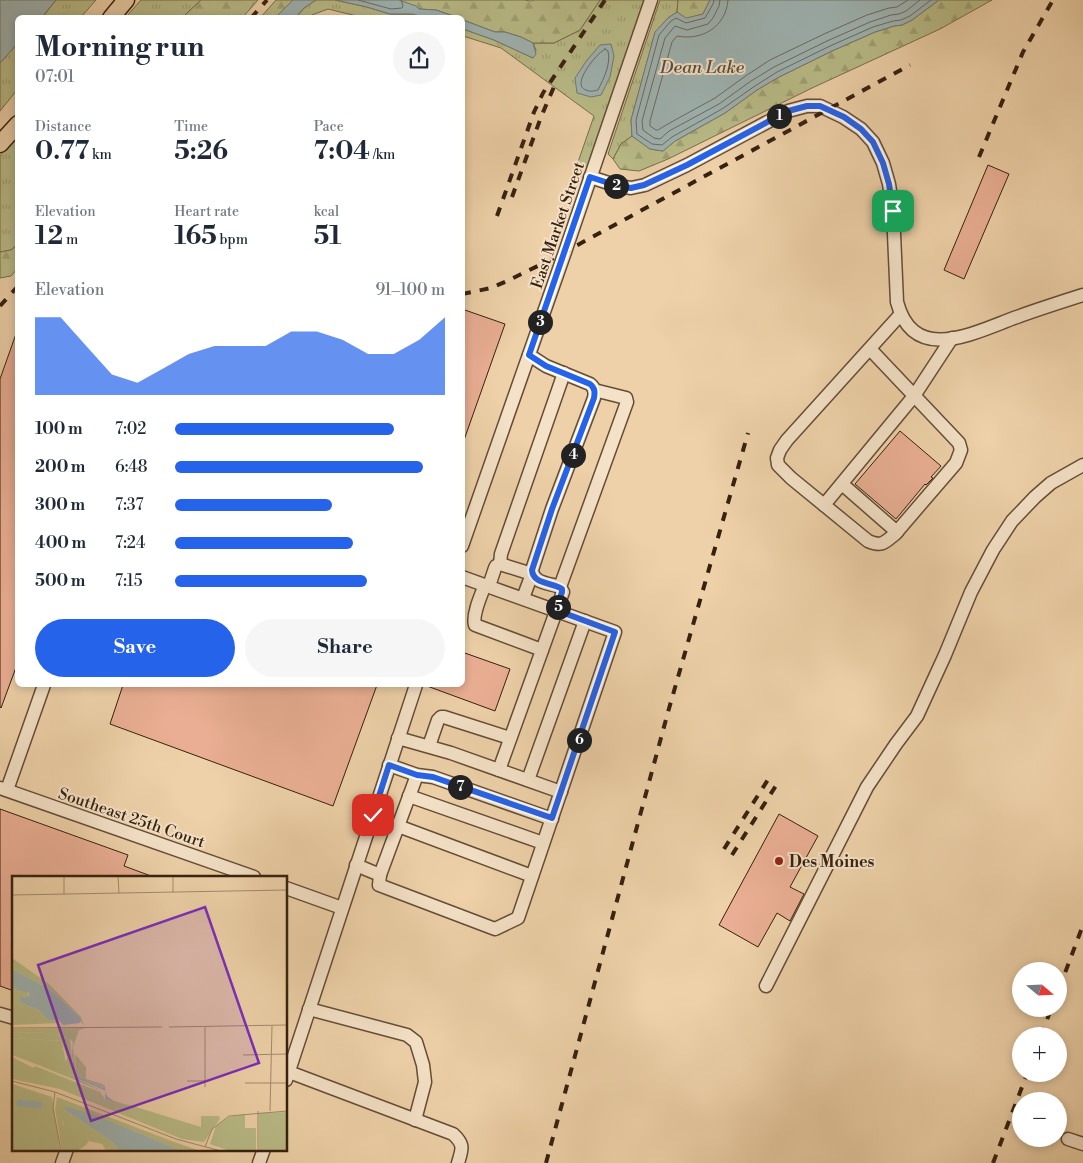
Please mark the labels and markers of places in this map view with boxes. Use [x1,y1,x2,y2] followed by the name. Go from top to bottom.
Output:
[766,104,792,128] pin: 1
[604,174,628,198] pin: 2
[872,190,914,232] pin
[528,310,552,334] pin: 3
[560,442,586,468] pin: 4
[546,594,570,620] pin: 5
[566,728,592,752] pin: 6
[448,774,472,800] pin: 7
[352,794,394,836] pin
[789,852,875,872] place label: Des Moines
[773,855,785,867] marker: Des Moines

